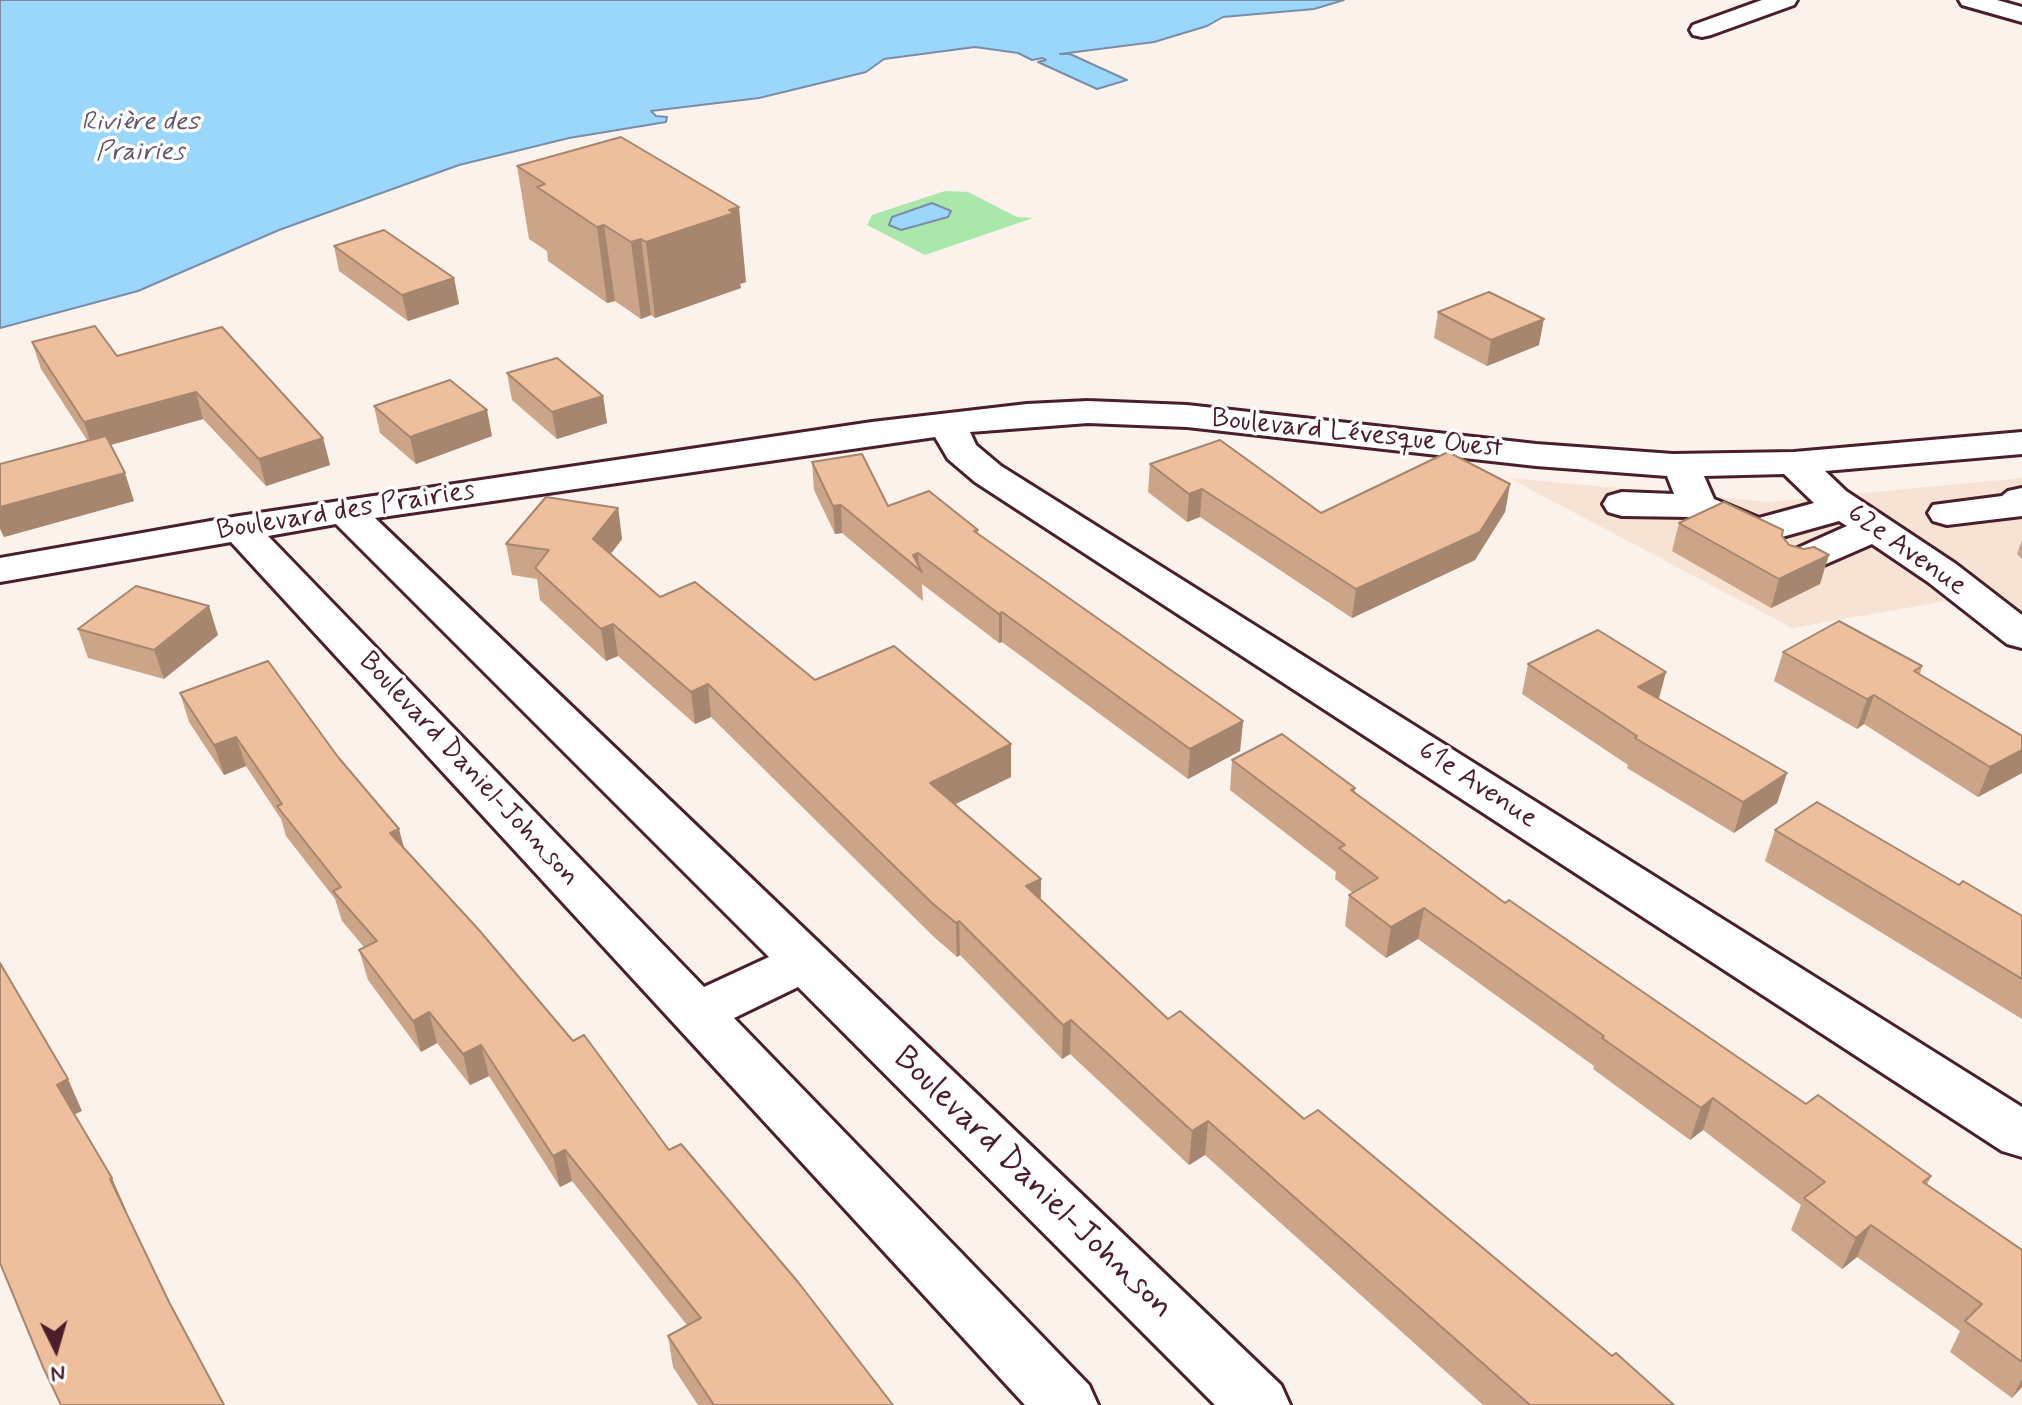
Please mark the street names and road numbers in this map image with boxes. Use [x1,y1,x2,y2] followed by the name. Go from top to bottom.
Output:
[1210,403,1504,467] street label: Boulevard Lévesque Ouest
[215,475,477,549] street label: Boulevard des Prairies
[1840,498,1972,604] street label: 62e Avenue
[351,646,585,894] street label: Boulevard Daniel-Johnson
[1411,735,1543,837] street label: 61e Avenue
[883,1039,1181,1329] street label: Boulevard Daniel-Johnson

